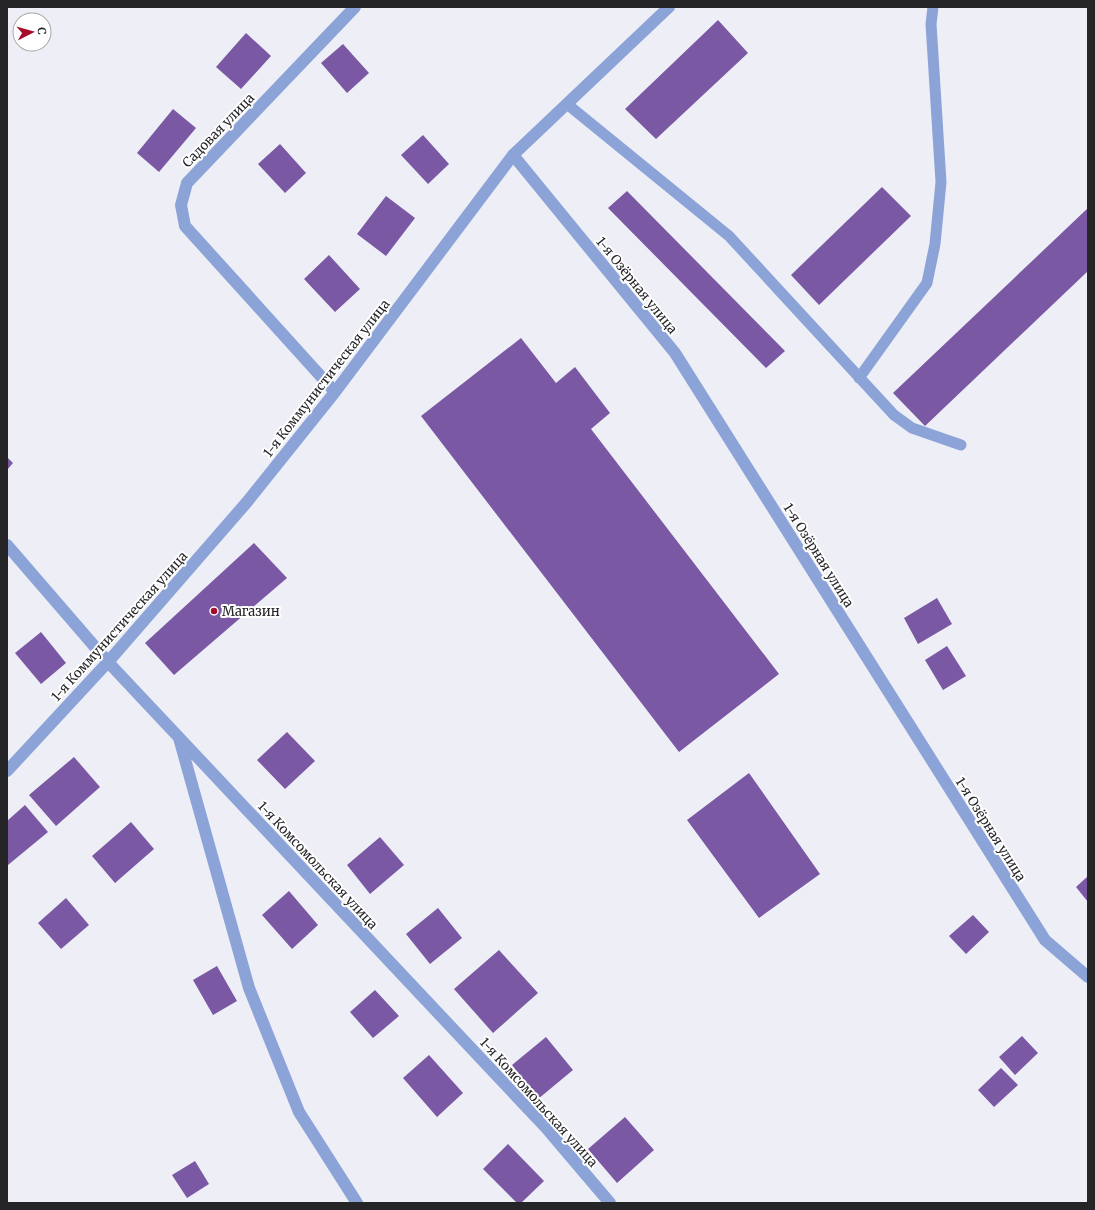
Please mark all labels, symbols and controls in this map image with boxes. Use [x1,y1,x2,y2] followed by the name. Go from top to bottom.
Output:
[12,12,52,52] north arrow
[35,27,49,35] text: С
[179,90,258,171] street label: Садовая улица
[592,233,681,337] street label: 1-я Озёрная улица
[259,296,393,461] street label: 1-я Коммунистическая улица
[780,500,858,611] street label: 1-я Озёрная улица
[48,548,191,705] street label: 1-я Коммунистическая улица
[222,603,280,620] place label: Магазин
[209,606,219,616] marker: Магазин
[952,774,1030,885] street label: 1-я Озёрная улица
[254,798,381,933] street label: 1-я Комсомольская улица
[476,1034,601,1171] street label: 1-я Комсомольская улица

